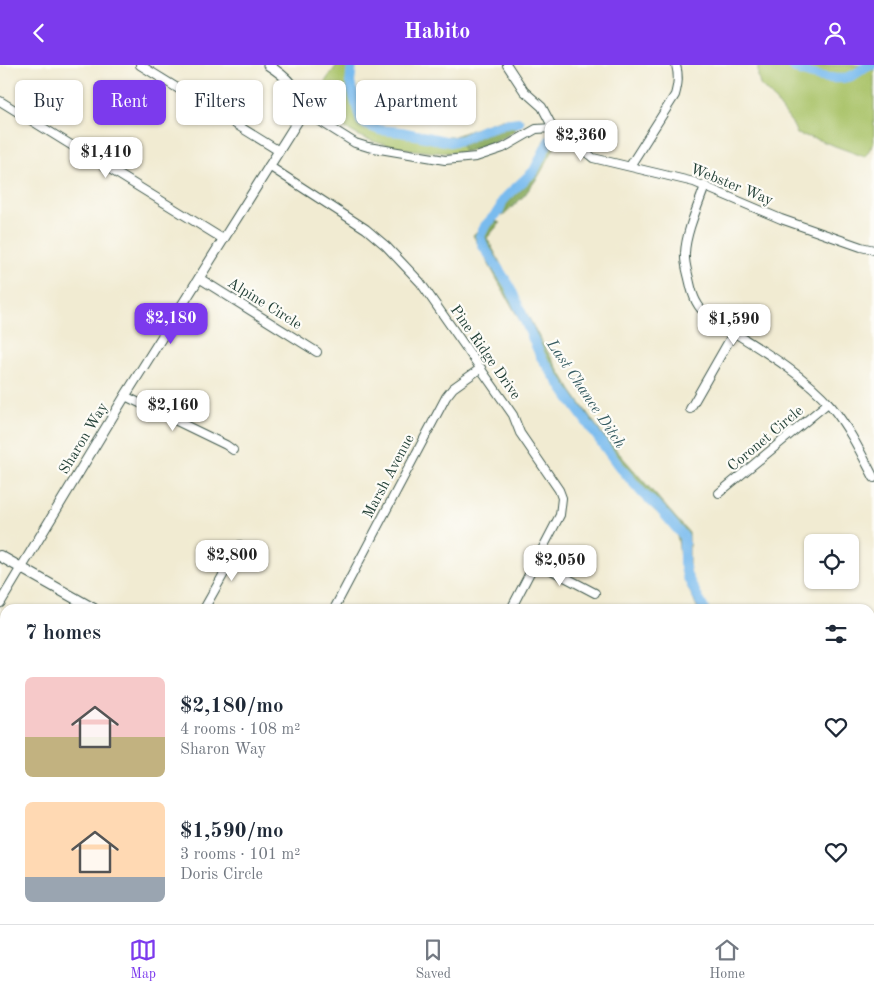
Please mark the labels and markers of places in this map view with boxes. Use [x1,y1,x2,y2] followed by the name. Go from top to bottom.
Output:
[540,119,622,162] pin: $2,360
[65,137,147,179] pin: $1,410
[130,303,212,345] pin: $2,180
[693,303,775,346] pin: $1,590
[132,389,214,432] pin: $2,160
[191,539,273,582] pin: $2,800
[519,545,601,587] pin: $2,050

